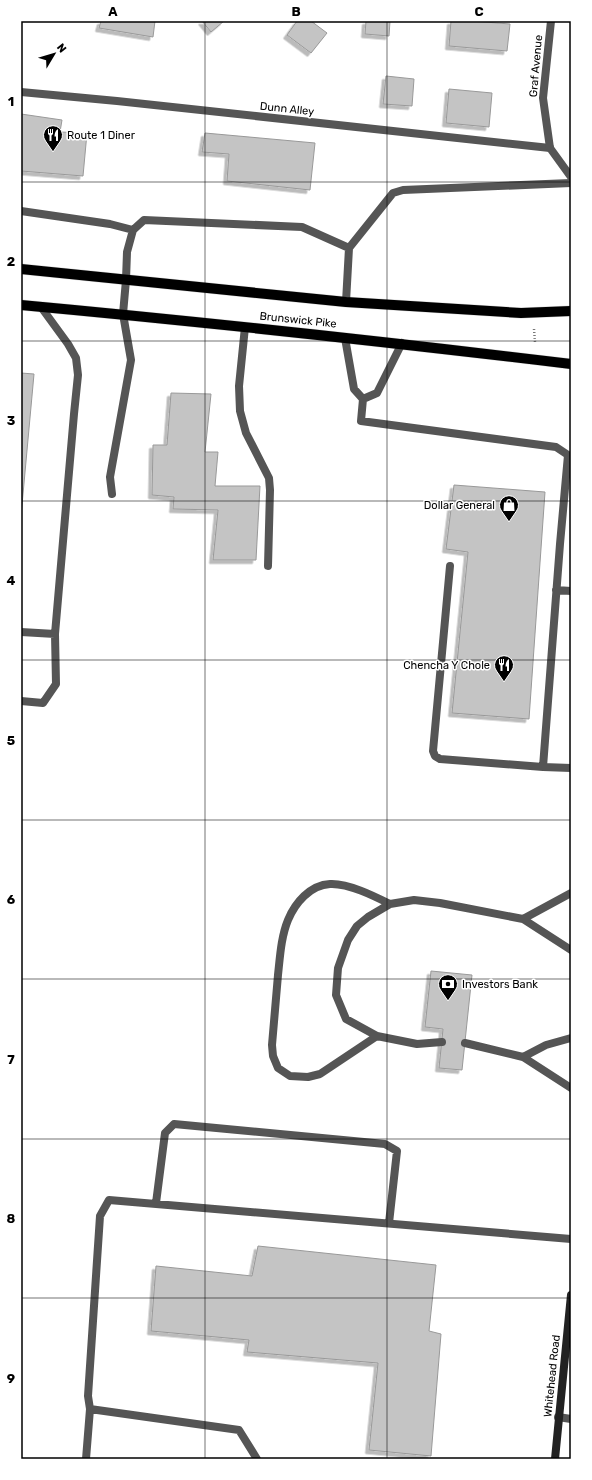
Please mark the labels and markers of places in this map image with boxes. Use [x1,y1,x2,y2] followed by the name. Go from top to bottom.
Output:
[42,124,64,152] restaurant icon: Route 1 Diner
[67,129,136,142] place label: Route 1 Diner
[498,494,520,522] shop icon: Dollar General
[424,499,495,512] place label: Dollar General
[493,654,515,682] restaurant icon: Chencha Y Chole
[403,659,490,672] place label: Chencha Y Chole
[437,973,459,1001] bank icon: Investors Bank
[462,978,538,991] place label: Investors Bank

